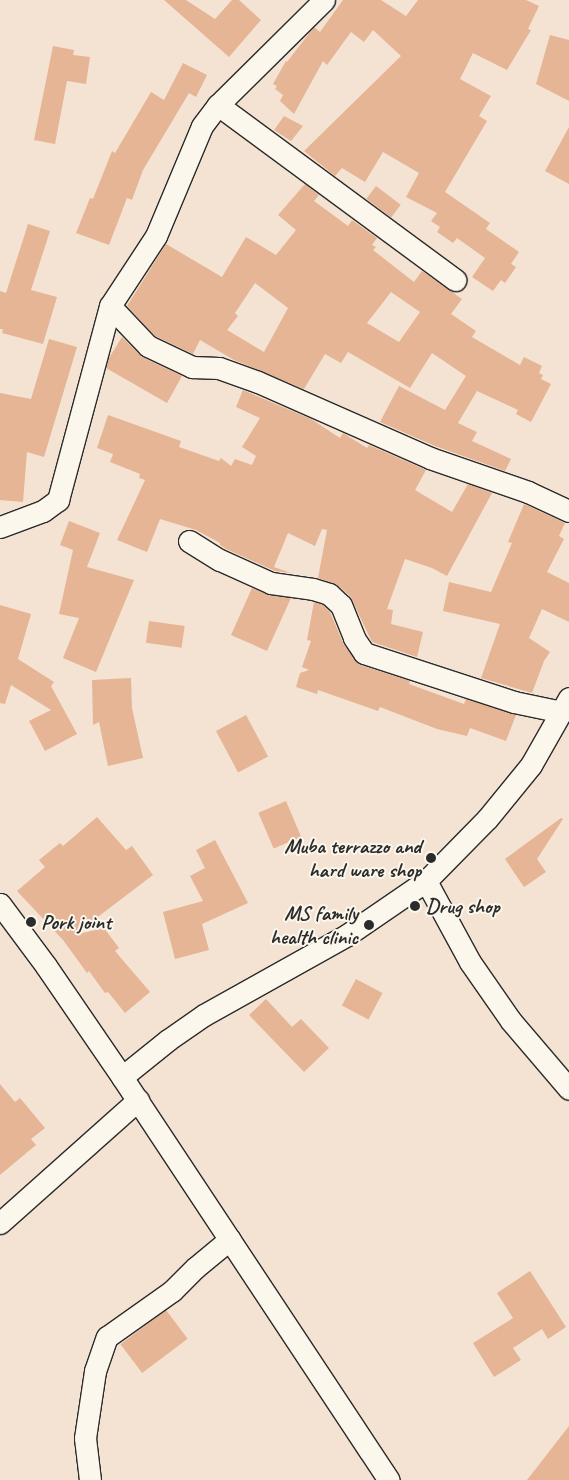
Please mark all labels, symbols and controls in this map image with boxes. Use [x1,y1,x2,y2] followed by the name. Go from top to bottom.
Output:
[284,833,421,883] place label: Muba terrazzo and hard ware shop
[425,852,437,864] marker: Muba terrazzo and hard ware shop
[426,893,499,919] place label: Drug shop
[408,899,422,913] marker: Drug shop
[270,900,358,950] place label: MS family health clinic
[41,909,111,935] place label: Pork joint
[25,916,37,928] marker: Pork joint
[362,918,376,932] marker: MS family health clinic

